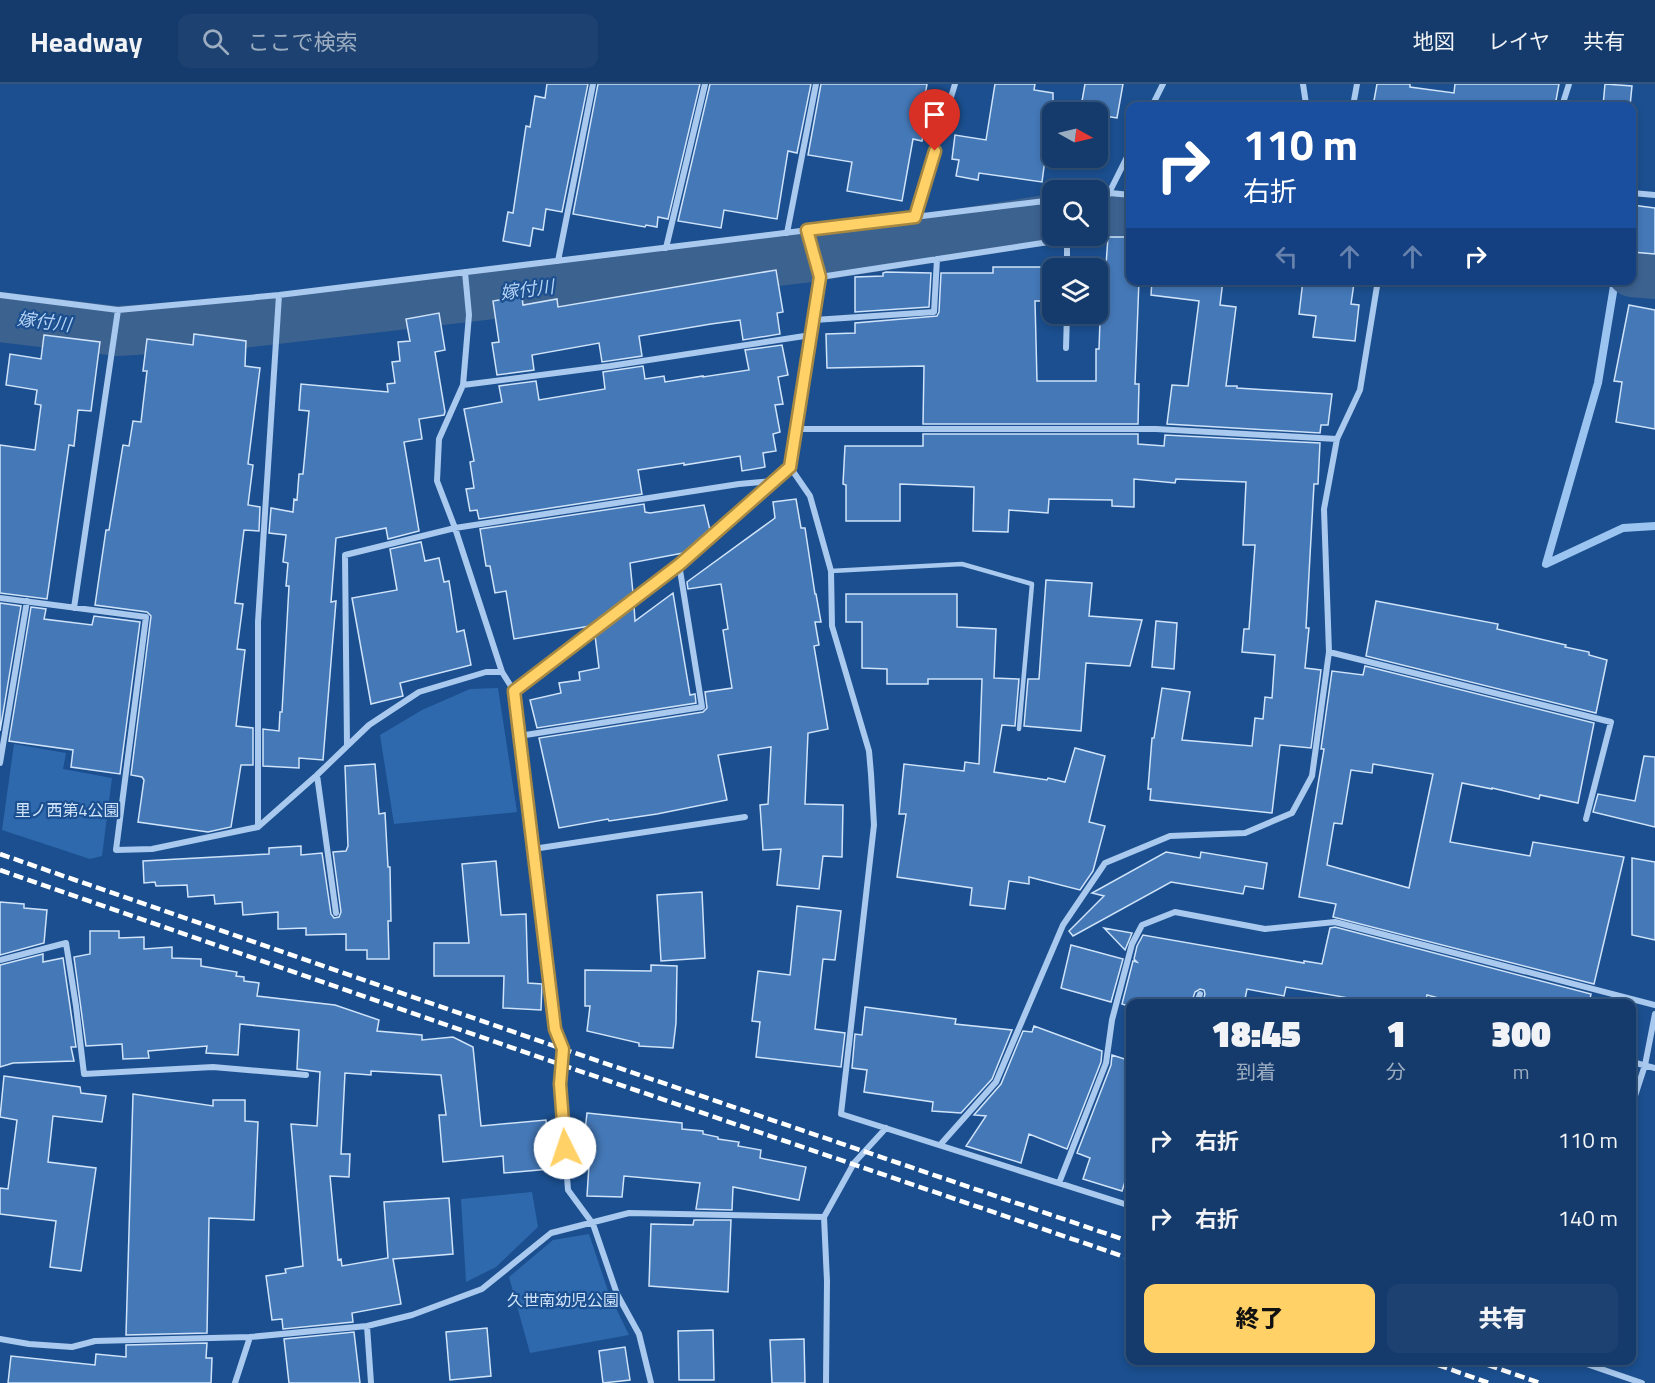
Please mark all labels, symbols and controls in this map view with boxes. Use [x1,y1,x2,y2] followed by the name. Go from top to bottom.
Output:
[178,14,598,68] search box
[30,20,142,63] text: Headway
[199,25,232,58] icon: search
[247,25,358,59] text: ここで検索
[1413,25,1455,57] text: 地図
[1488,25,1550,57] text: レイヤ
[1583,25,1625,57] text: 共有
[909,89,960,151] pin
[918,98,951,131] icon: arrive
[1042,102,1108,168] north arrow
[1042,102,1108,324] map controls
[1243,112,1358,176] text: 110 m
[1144,126,1222,204] icon: right
[1243,170,1297,211] text: 右折
[1042,180,1108,246] button: search
[1270,240,1303,273] icon: left
[1333,240,1366,273] icon: ahead
[1396,240,1429,273] icon: ahead
[1459,240,1492,273] icon: right
[1042,258,1108,324] button: layers
[498,273,557,306] water label: 嫁付川
[16,305,74,338] water label: 嫁付川
[15,798,119,822] park label: 里ノ西第4公園
[1211,1006,1301,1061] text: 18:45
[1386,1006,1406,1061] text: 1
[1491,1006,1551,1061] text: 300
[1236,1056,1276,1087] text: 到着
[1386,1056,1406,1087] text: 分
[1513,1056,1529,1087] text: m
[533,1116,597,1180] position arrow
[1558,1123,1618,1157] text: 110 m
[1144,1124,1177,1157] icon: right
[1195,1124,1239,1158] text: 右折
[1558,1201,1618,1235] text: 140 m
[1144,1202,1177,1235] icon: right
[1195,1202,1239,1236] text: 右折
[1144,1284,1375,1353] button: 終了
[1387,1284,1618,1353] button: 共有
[507,1288,619,1312] park label: 久世南幼児公園

